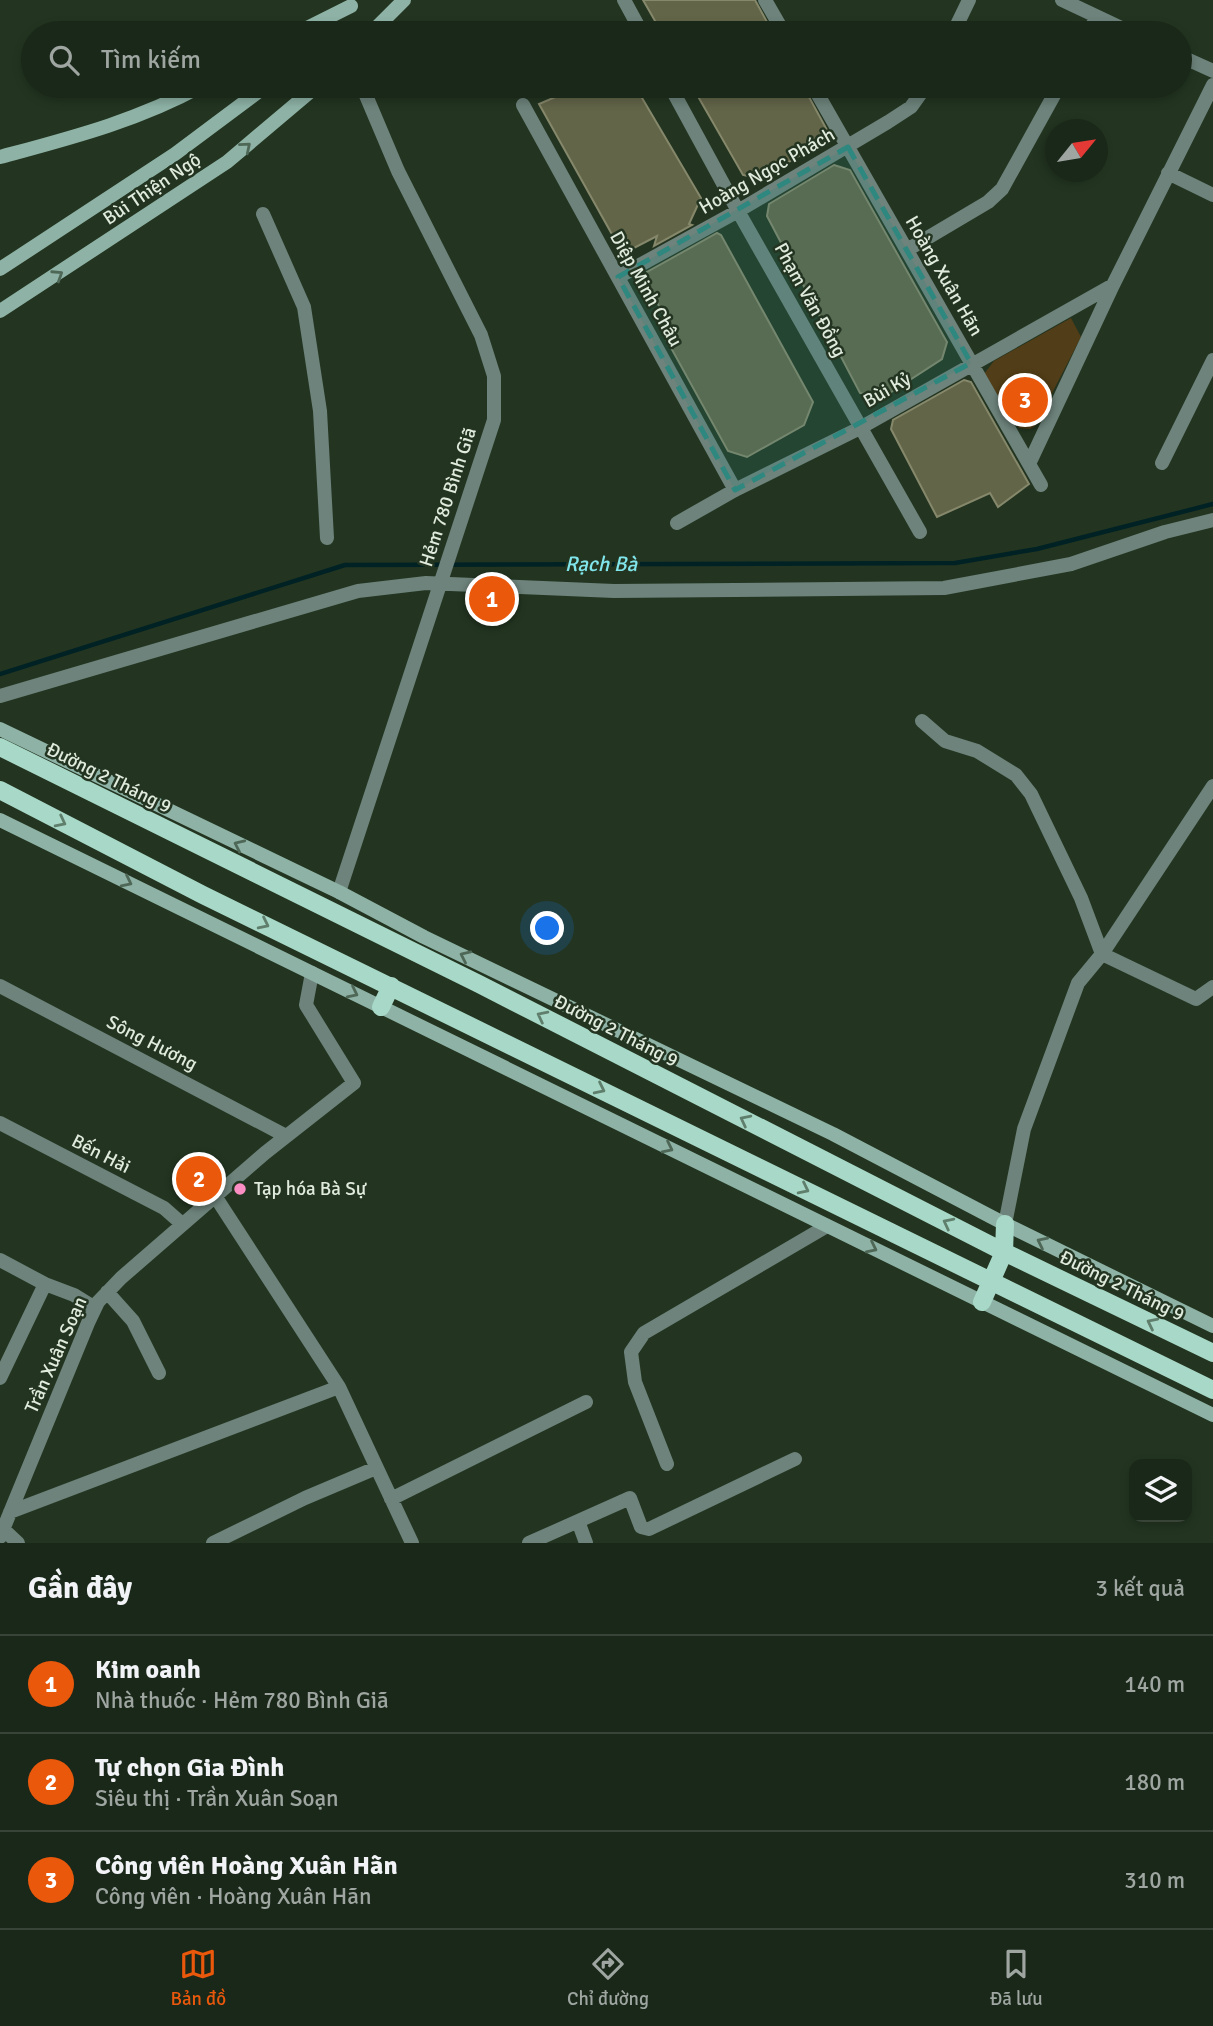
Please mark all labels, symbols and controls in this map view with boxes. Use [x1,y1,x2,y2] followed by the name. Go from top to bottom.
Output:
[21,21,1192,98] search box
[45,41,83,79] icon: search
[101,44,201,76] text: Tìm kiếm
[1045,119,1108,182] north arrow
[695,122,839,220] street label: Hoàng Ngọc Phách
[237,143,250,155] one-way arrow
[99,147,206,231] street label: Bùi Thiện Ngộ
[900,212,988,340] street label: Hoàng Xuân Hãn
[604,227,688,351] street label: Diệp Minh Châu
[769,239,851,361] street label: Phạm Văn Đồng
[50,270,63,283] one-way arrow
[859,367,915,413] street label: Bùi Kỷ
[1002,374,1048,426] pin: 3
[414,424,482,570] street label: Hẻm 780 Bình Giã
[565,551,639,577] water label: Rạch Bà
[469,573,515,625] pin: 1
[43,737,175,819] street label: Đường 2 Tháng 9
[54,813,66,827] one-way arrow
[234,839,246,853] one-way arrow
[120,874,132,888] one-way arrow
[530,911,564,945] your location
[257,916,269,930] one-way arrow
[460,951,472,965] one-way arrow
[346,985,358,999] one-way arrow
[550,989,682,1073] street label: Đường 2 Tháng 9
[103,1010,201,1076] street label: Sông Hương
[537,1011,549,1025] one-way arrow
[593,1080,605,1094] one-way arrow
[740,1114,752,1128] one-way arrow
[67,1129,135,1179] street label: Bến Hải
[661,1139,673,1153] one-way arrow
[176,1153,222,1205] pin: 2
[254,1177,367,1201] place label: Tạp hóa Bà Sự
[232,1181,248,1197] marker: Tạp hóa Bà Sự
[797,1181,809,1195] one-way arrow
[942,1217,955,1231] one-way arrow
[1037,1236,1049,1250] one-way arrow
[865,1239,877,1253] one-way arrow
[1056,1245,1188,1327] street label: Đường 2 Tháng 9
[20,1293,92,1417] street label: Trần Xuân Soạn
[1147,1318,1159,1332] one-way arrow
[1129,1459,1192,1522] map controls
[1129,1459,1192,1522] button: layers
[28,1570,132,1607] text: Gần đây
[1095,1574,1185,1603] text: 3 kết quả
[95,1654,201,1686] text: Kim oanh
[45,1670,57,1699] text: 1
[1124,1670,1185,1699] text: 140 m
[95,1686,389,1715] text: Nhà thuốc · Hẻm 780 Bình Giã
[95,1752,284,1784] text: Tự chọn Gia Đình
[45,1768,57,1797] text: 2
[1124,1768,1185,1797] text: 180 m
[95,1784,339,1813] text: Siêu thị · Trần Xuân Soạn
[95,1850,398,1882] text: Công viên Hoàng Xuân Hãn
[45,1866,57,1895] text: 3
[1124,1866,1185,1895] text: 310 m
[95,1882,371,1911] text: Công viên · Hoàng Xuân Hãn
[170,1945,226,2011] tab: Bản đồ
[567,1945,649,2011] tab: Chỉ đường
[990,1945,1043,2011] tab: Đã lưu

